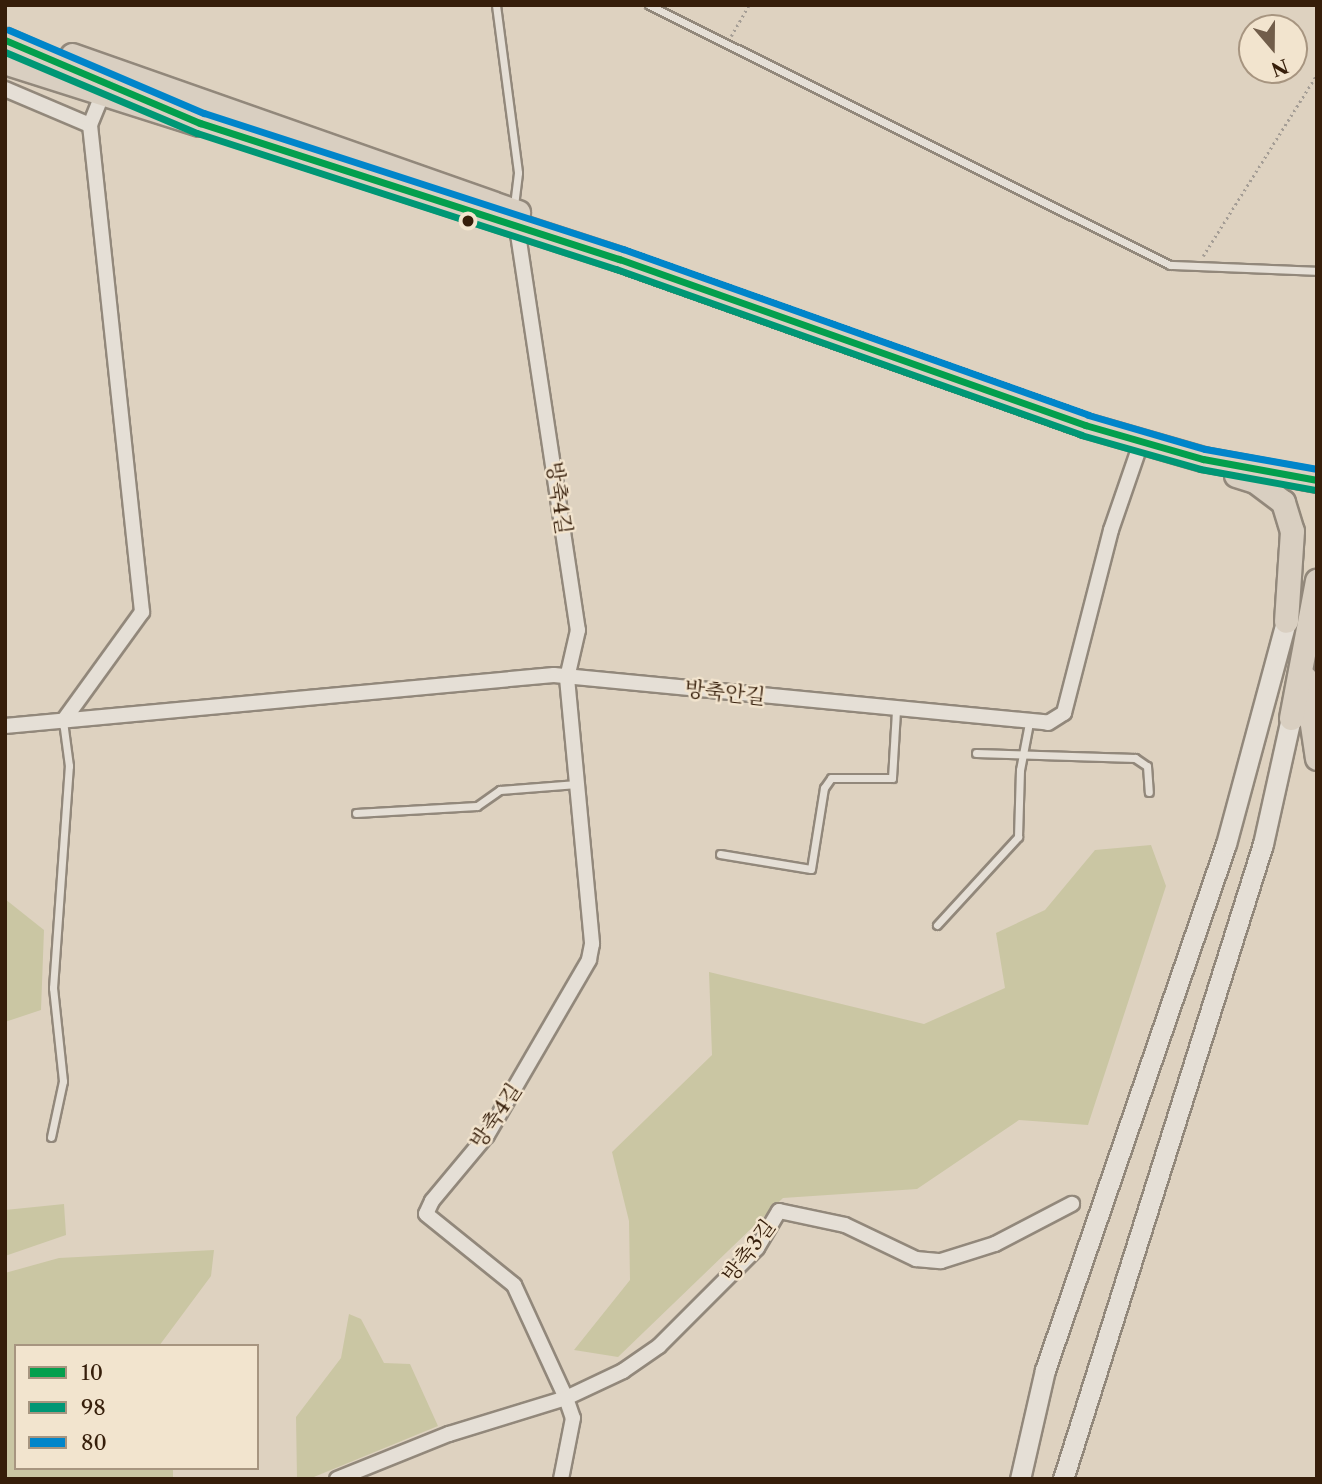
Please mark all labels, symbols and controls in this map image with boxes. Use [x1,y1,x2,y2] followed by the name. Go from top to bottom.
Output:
[1238,14,1308,84] north arrow
[1268,54,1291,81] text: N
[461,214,475,228] unlabelled marker
[541,460,577,536] street label: 방축4길
[683,676,767,710] street label: 방축안길
[465,1079,527,1153] street label: 방축4길
[717,1214,781,1288] street label: 방축3길
[14,1344,259,1470] legend
[81,1360,103,1385] text: 10
[81,1395,106,1420] text: 98
[81,1430,107,1455] text: 80

